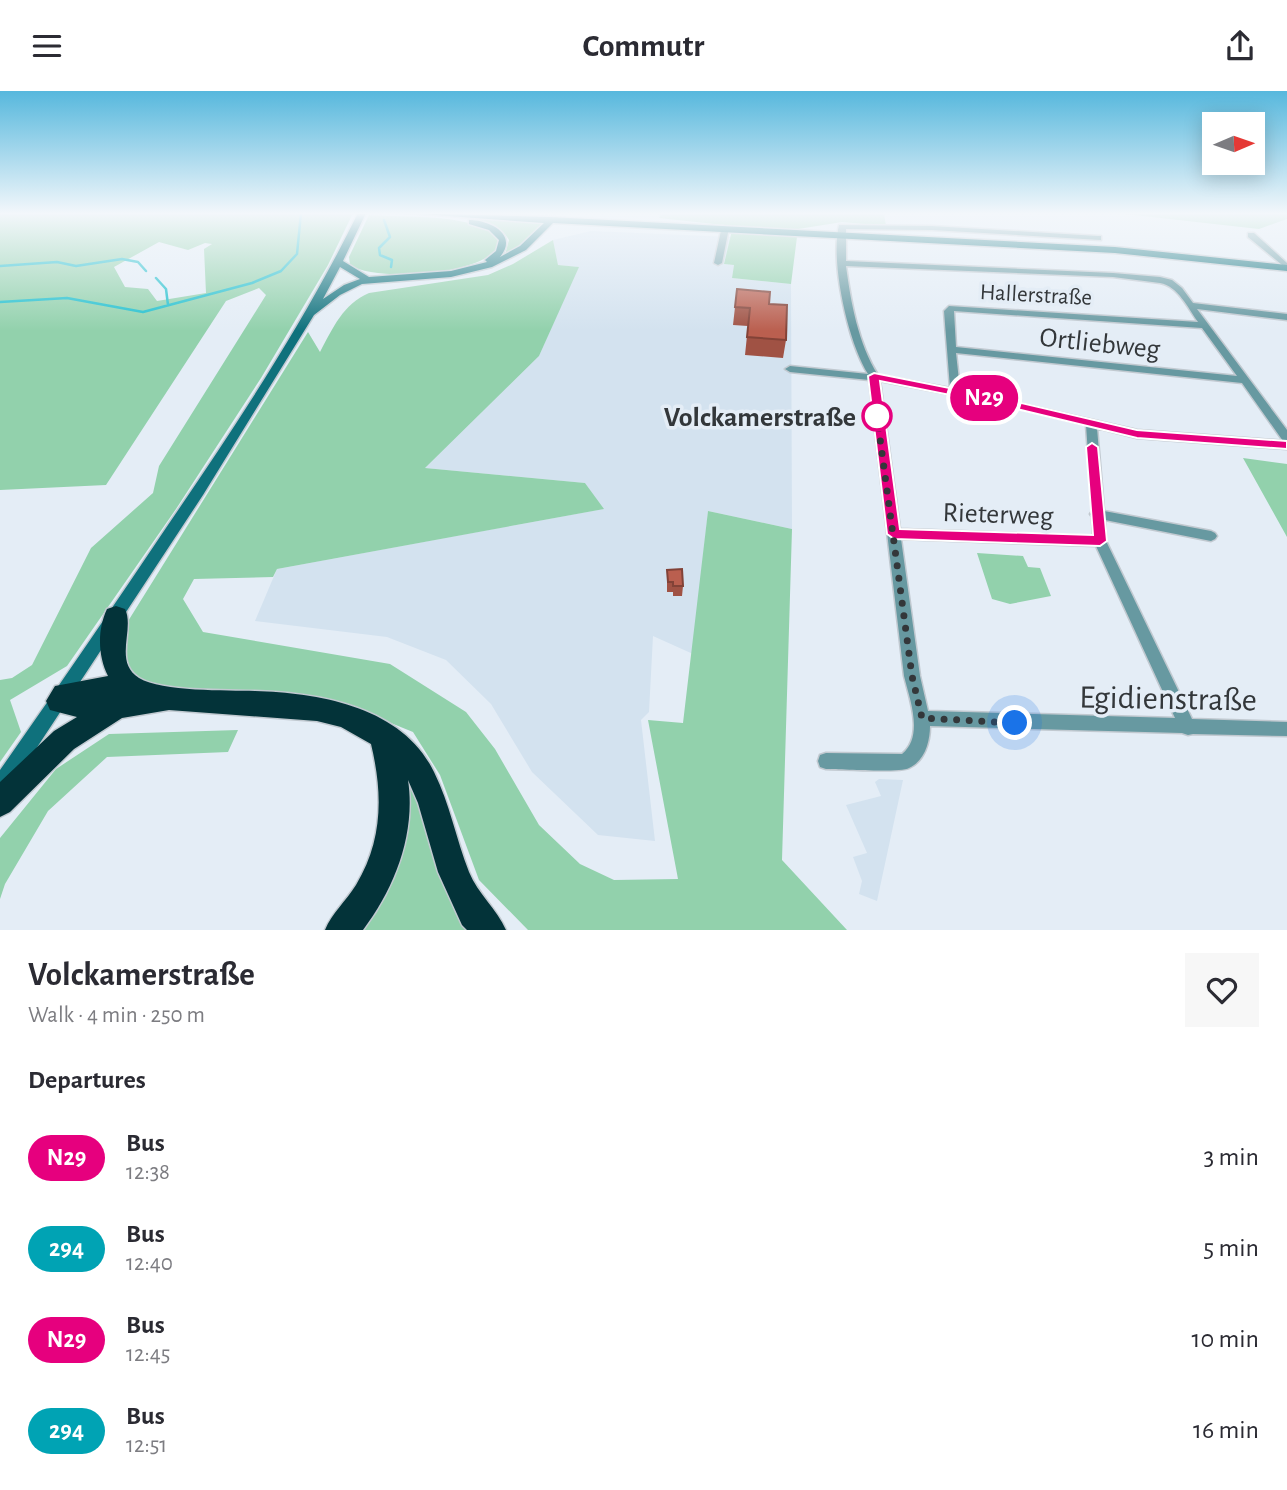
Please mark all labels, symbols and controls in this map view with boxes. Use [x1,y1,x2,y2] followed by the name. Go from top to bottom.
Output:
[28,27,66,65] icon: menu
[1221,27,1259,65] icon: share
[583,30,704,62] text: Commutr
[1202,112,1265,175] north arrow
[1202,112,1265,175] map controls
[979,281,1093,310] street label: Hallerstraße
[1038,324,1162,364] street label: Ortliebweg
[944,375,1024,421] line badge: N29
[964,386,1004,410] text: N29
[862,401,892,431] marker: Volckamerstraße
[664,404,856,432] place label: Volckamerstraße
[942,499,1054,531] street label: Rieterweg
[1079,681,1257,718] street label: Egidienstraße
[997,705,1032,740] your location
[1185,953,1259,1027] button: heart
[28,959,255,992] text: Volckamerstraße
[28,1004,205,1027] text: Walk · 4 min · 250 m
[28,1067,146,1093] text: Departures
[126,1130,165,1156] text: Bus
[1203,1144,1259,1170] text: 3 min
[47,1146,86,1170] text: N29
[126,1161,170,1184] text: 12:38
[126,1221,165,1247] text: Bus
[1203,1235,1259,1261] text: 5 min
[49,1237,84,1261] text: 294
[126,1252,173,1275] text: 12:40
[126,1312,165,1338] text: Bus
[1192,1326,1259,1352] text: 10 min
[47,1328,86,1352] text: N29
[126,1343,170,1366] text: 12:45
[126,1403,165,1429] text: Bus
[1193,1417,1259,1443] text: 16 min
[49,1419,84,1443] text: 294
[126,1434,167,1457] text: 12:51

